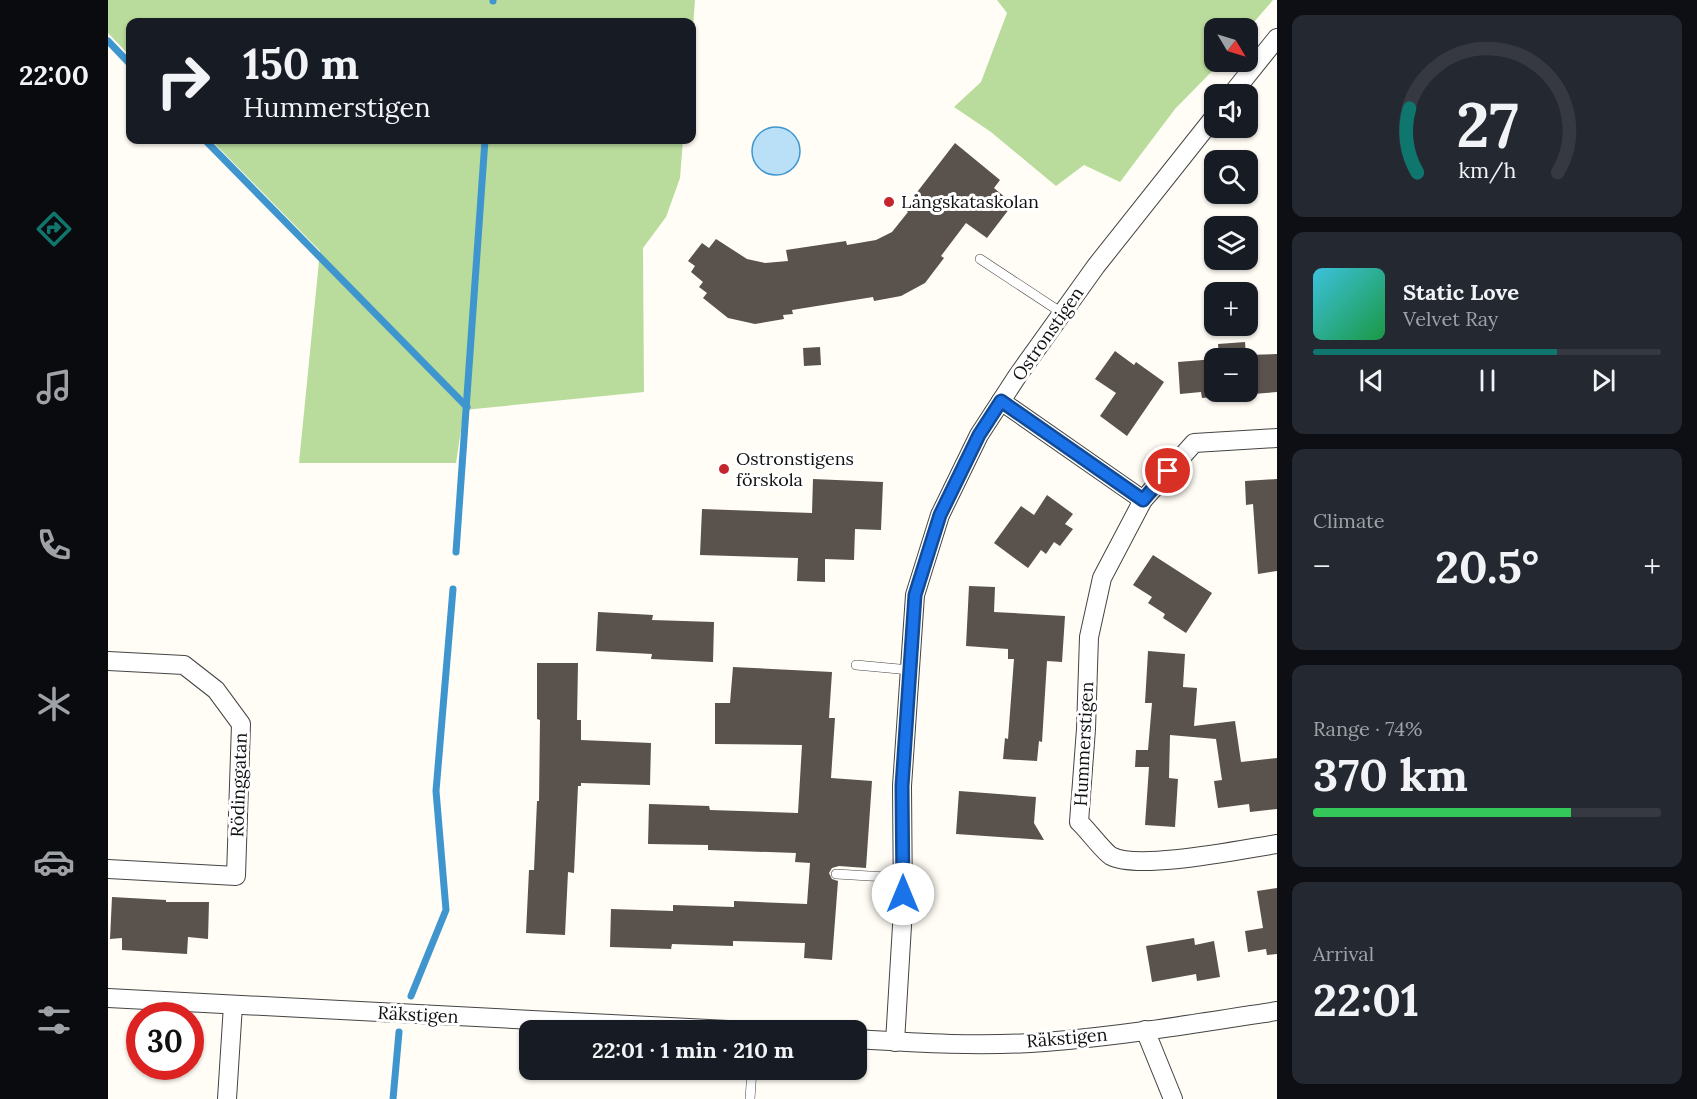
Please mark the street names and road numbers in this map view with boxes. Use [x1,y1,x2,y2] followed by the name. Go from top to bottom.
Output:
[1007,282,1088,385] street label: Ostronstigen
[1069,681,1098,807] street label: Hummerstigen
[225,732,252,838] street label: Rödinggatan
[377,1001,459,1028] street label: Räkstigen
[1026,1023,1108,1052] street label: Räkstigen

